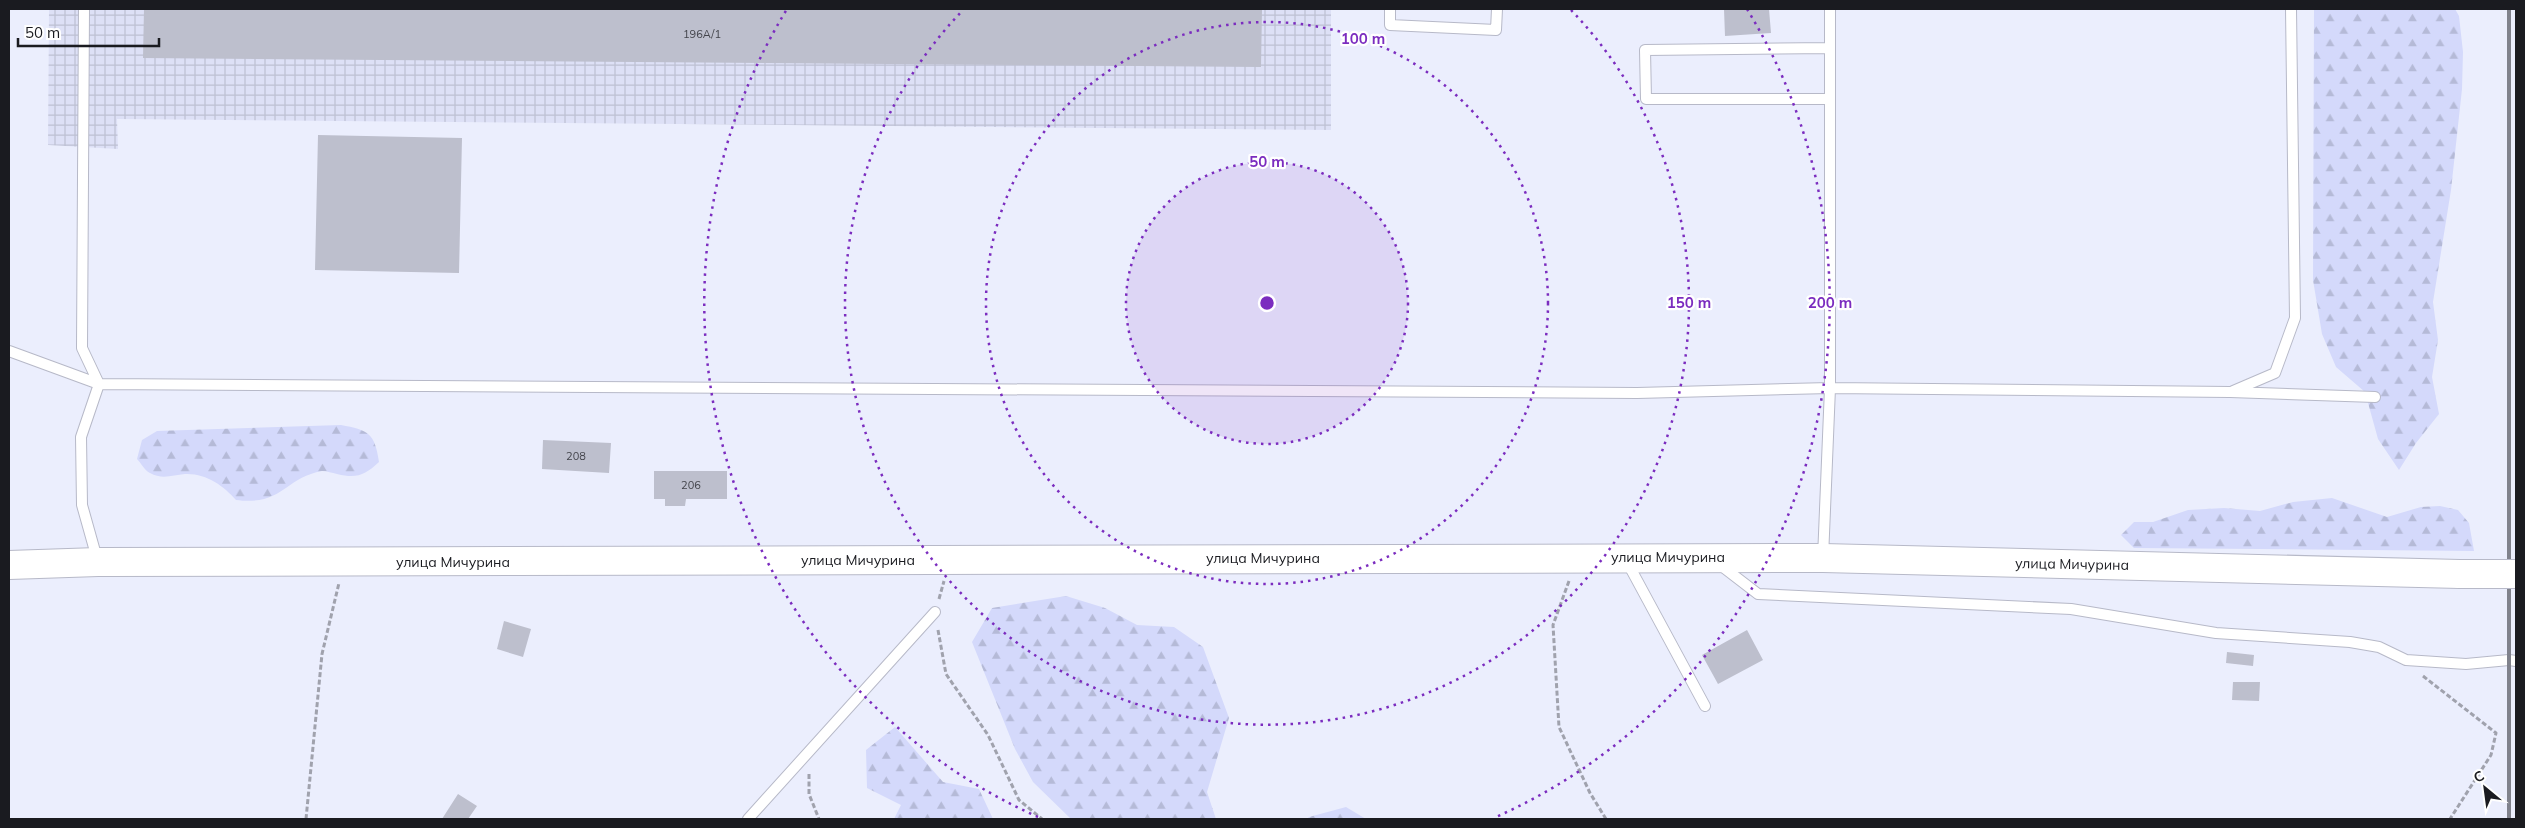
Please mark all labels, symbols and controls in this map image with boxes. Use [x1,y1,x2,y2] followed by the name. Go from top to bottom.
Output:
[18,15,159,47] scale bar
[25,23,60,42] text: 50 m
[683,27,721,41] house number: 196А/1
[1341,29,1385,48] text: 100 m
[1249,152,1285,171] text: 50 m
[1667,293,1711,312] text: 150 m
[1808,293,1852,312] text: 200 m
[1258,294,1276,312] centre of rings
[566,449,586,463] house number: 208
[681,478,701,492] house number: 206
[1611,548,1725,566] street label: улица Мичурина
[1206,549,1320,567] street label: улица Мичурина
[801,551,915,569] street label: улица Мичурина
[396,553,510,571] street label: улица Мичурина
[2015,554,2129,574] street label: улица Мичурина
[2460,763,2510,813] north arrow
[2470,766,2487,787] text: С

